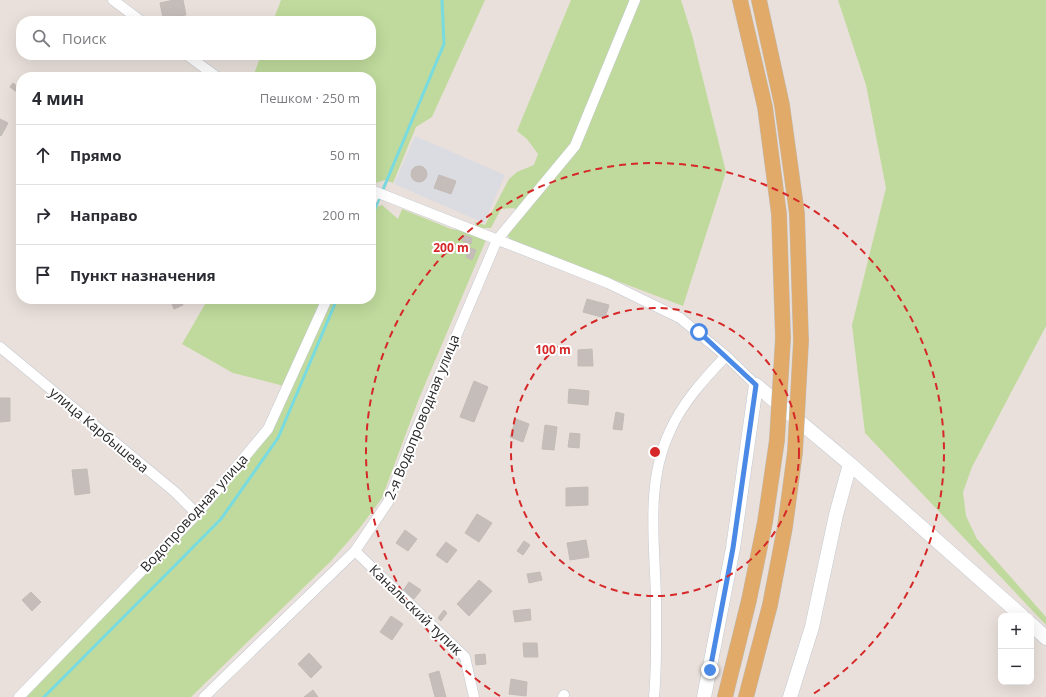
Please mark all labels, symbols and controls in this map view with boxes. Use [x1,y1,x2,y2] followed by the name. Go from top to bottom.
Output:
[16,16,376,60] search box
[30,27,52,49] icon: search
[62,28,106,48] text: Поиск
[32,87,84,110] text: 4 мин
[260,89,360,107] text: Пешком · 250 m
[32,144,54,166] icon: ahead
[70,145,122,165] text: Прямо
[330,146,360,164] text: 50 m
[32,204,54,226] icon: right
[70,205,138,225] text: Направо
[322,206,360,224] text: 200 m
[433,239,469,256] text: 200 m
[32,264,54,286] icon: arrive
[70,265,216,285] text: Пункт назначения
[690,323,708,341] route start
[380,331,463,502] street label: 2-я Водопроводная улица
[535,341,571,358] text: 100 m
[46,382,153,477] street label: улица Карбышева
[648,445,662,459] centre of rings
[136,450,252,576] street label: Водопроводная улица
[365,560,468,660] street label: Канальский тупик
[998,613,1034,685] map controls
[998,613,1034,649] button: +
[998,649,1034,685] button: −
[701,661,719,679] route end

